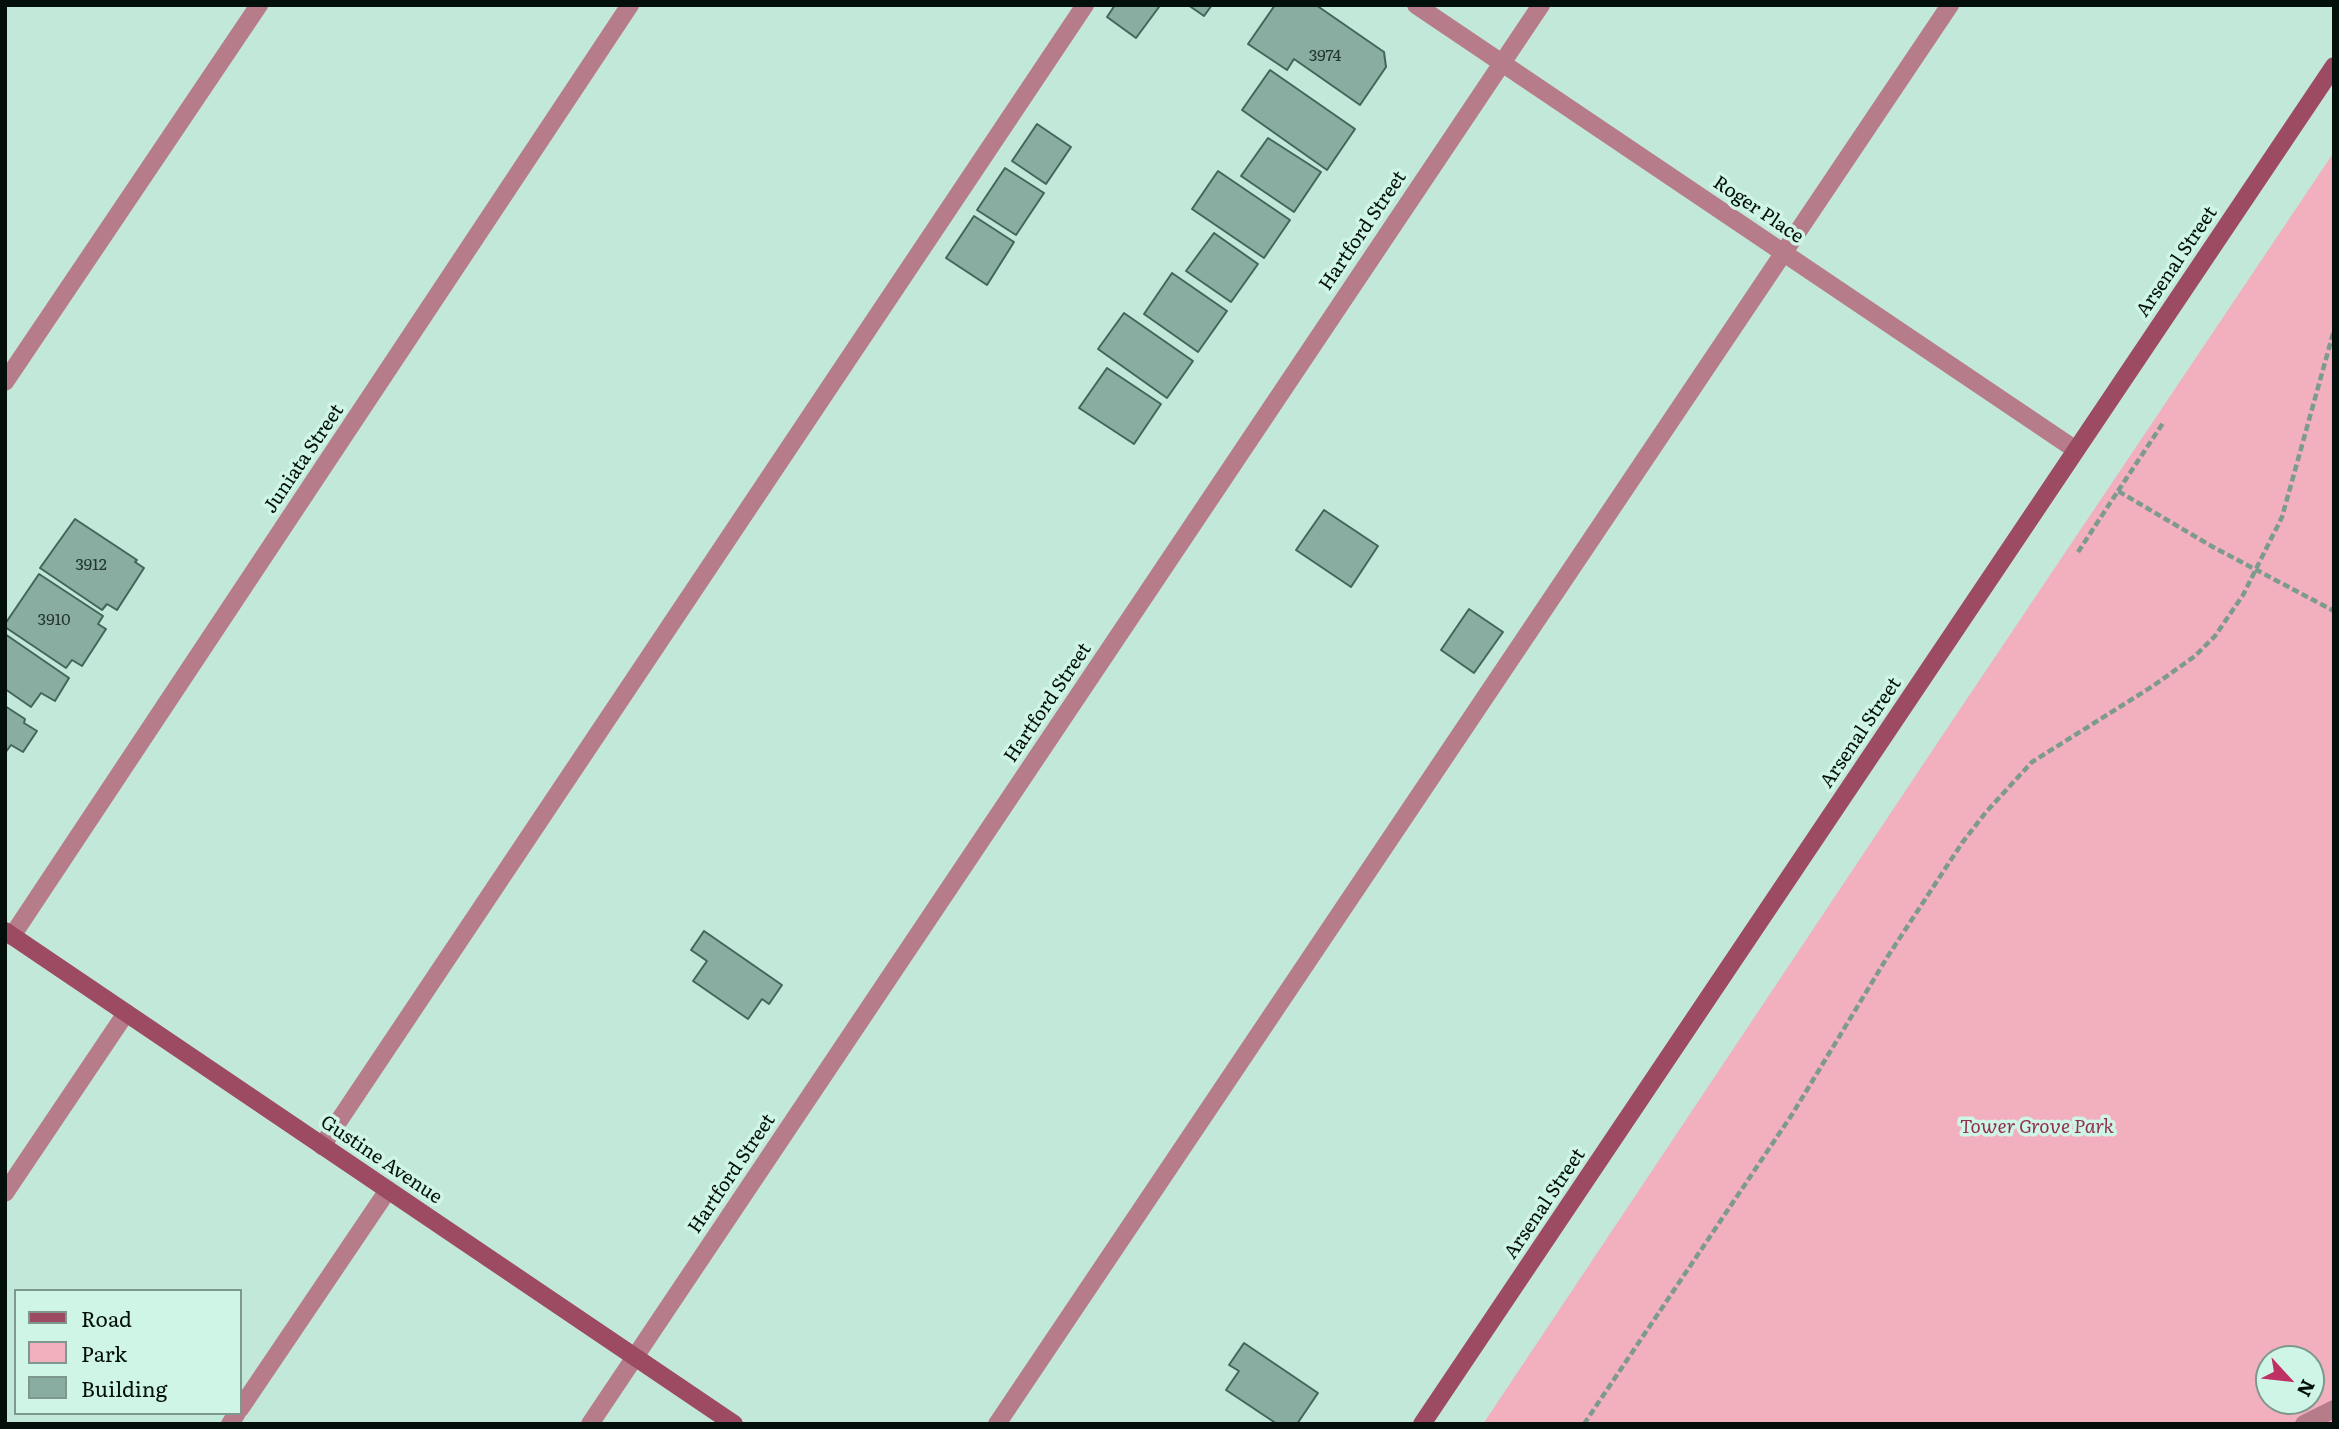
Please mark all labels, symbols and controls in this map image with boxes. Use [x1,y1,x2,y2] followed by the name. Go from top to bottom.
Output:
[1309,46,1341,66] house number: 3974
[1315,167,1411,295] street label: Hartford Street
[1708,171,1808,249] street label: Roger Place
[2132,202,2222,322] street label: Arsenal Street
[259,400,349,518] street label: Juniata Street
[75,555,107,575] house number: 3912
[38,610,70,630] house number: 3910
[1000,639,1096,767] street label: Hartford Street
[1816,673,1906,793] street label: Arsenal Street
[684,1110,780,1238] street label: Hartford Street
[316,1111,446,1209] street label: Gustine Avenue
[1960,1116,2114,1138] park label: Tower Grove Park
[1500,1144,1590,1264] street label: Arsenal Street
[14,1289,242,1415] legend
[81,1302,132,1333] text: Road
[81,1337,127,1368] text: Park
[2255,1345,2325,1415] north arrow
[81,1372,167,1403] text: Building
[2291,1375,2323,1402] text: N

